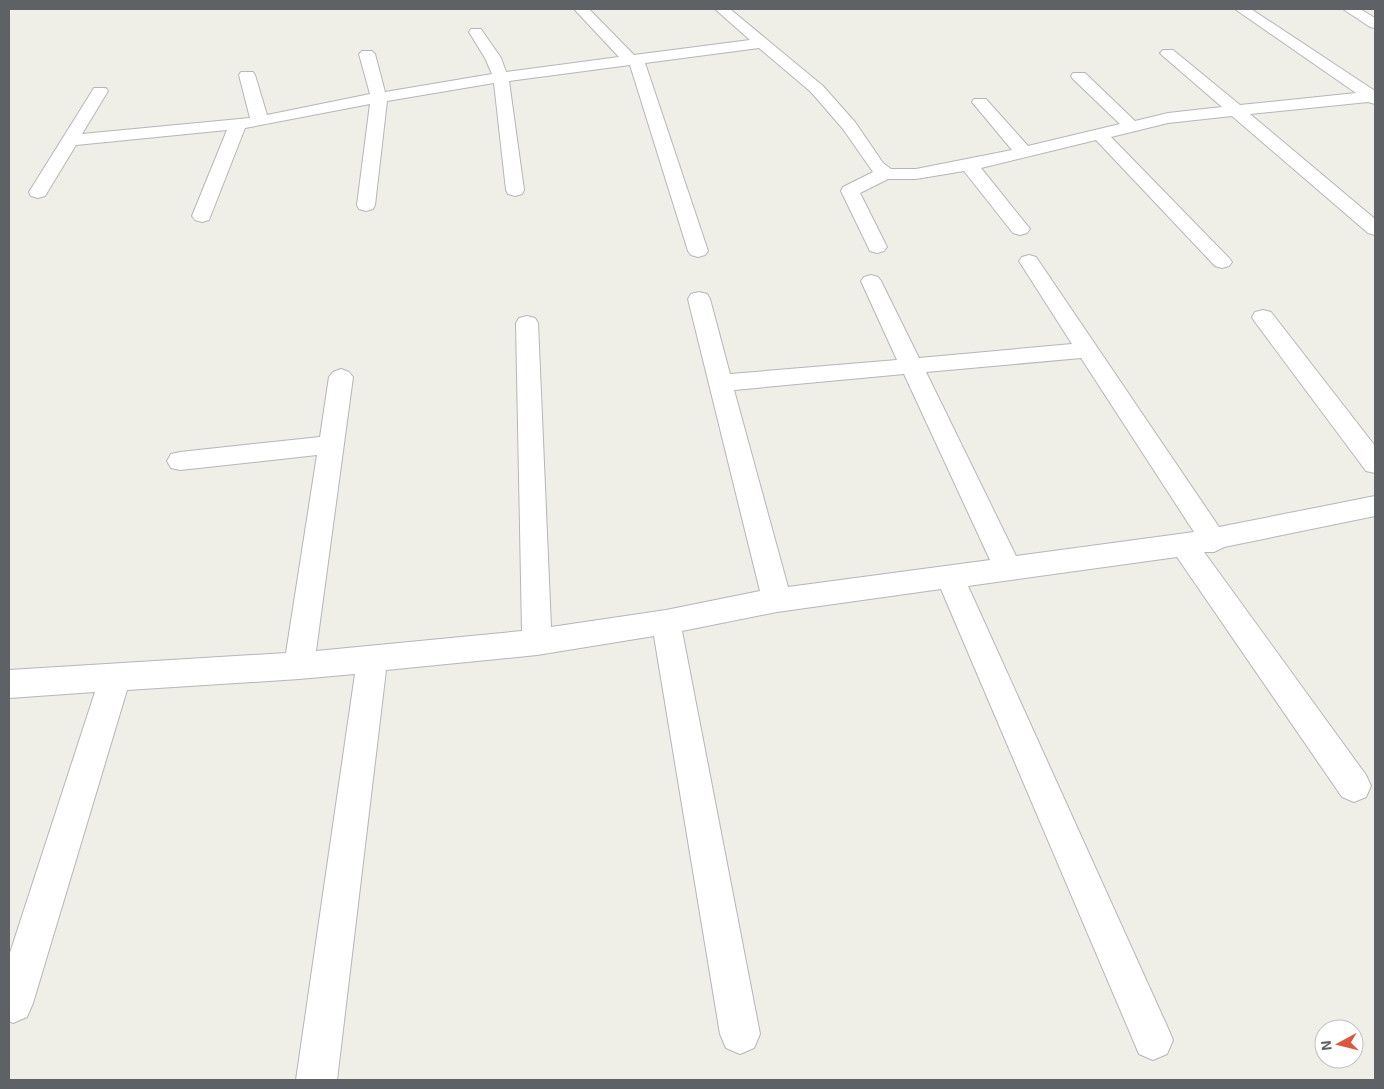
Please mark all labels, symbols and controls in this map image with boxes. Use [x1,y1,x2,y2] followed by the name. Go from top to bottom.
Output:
[1314,1019,1364,1069] north arrow
[1317,1040,1335,1052] text: N

